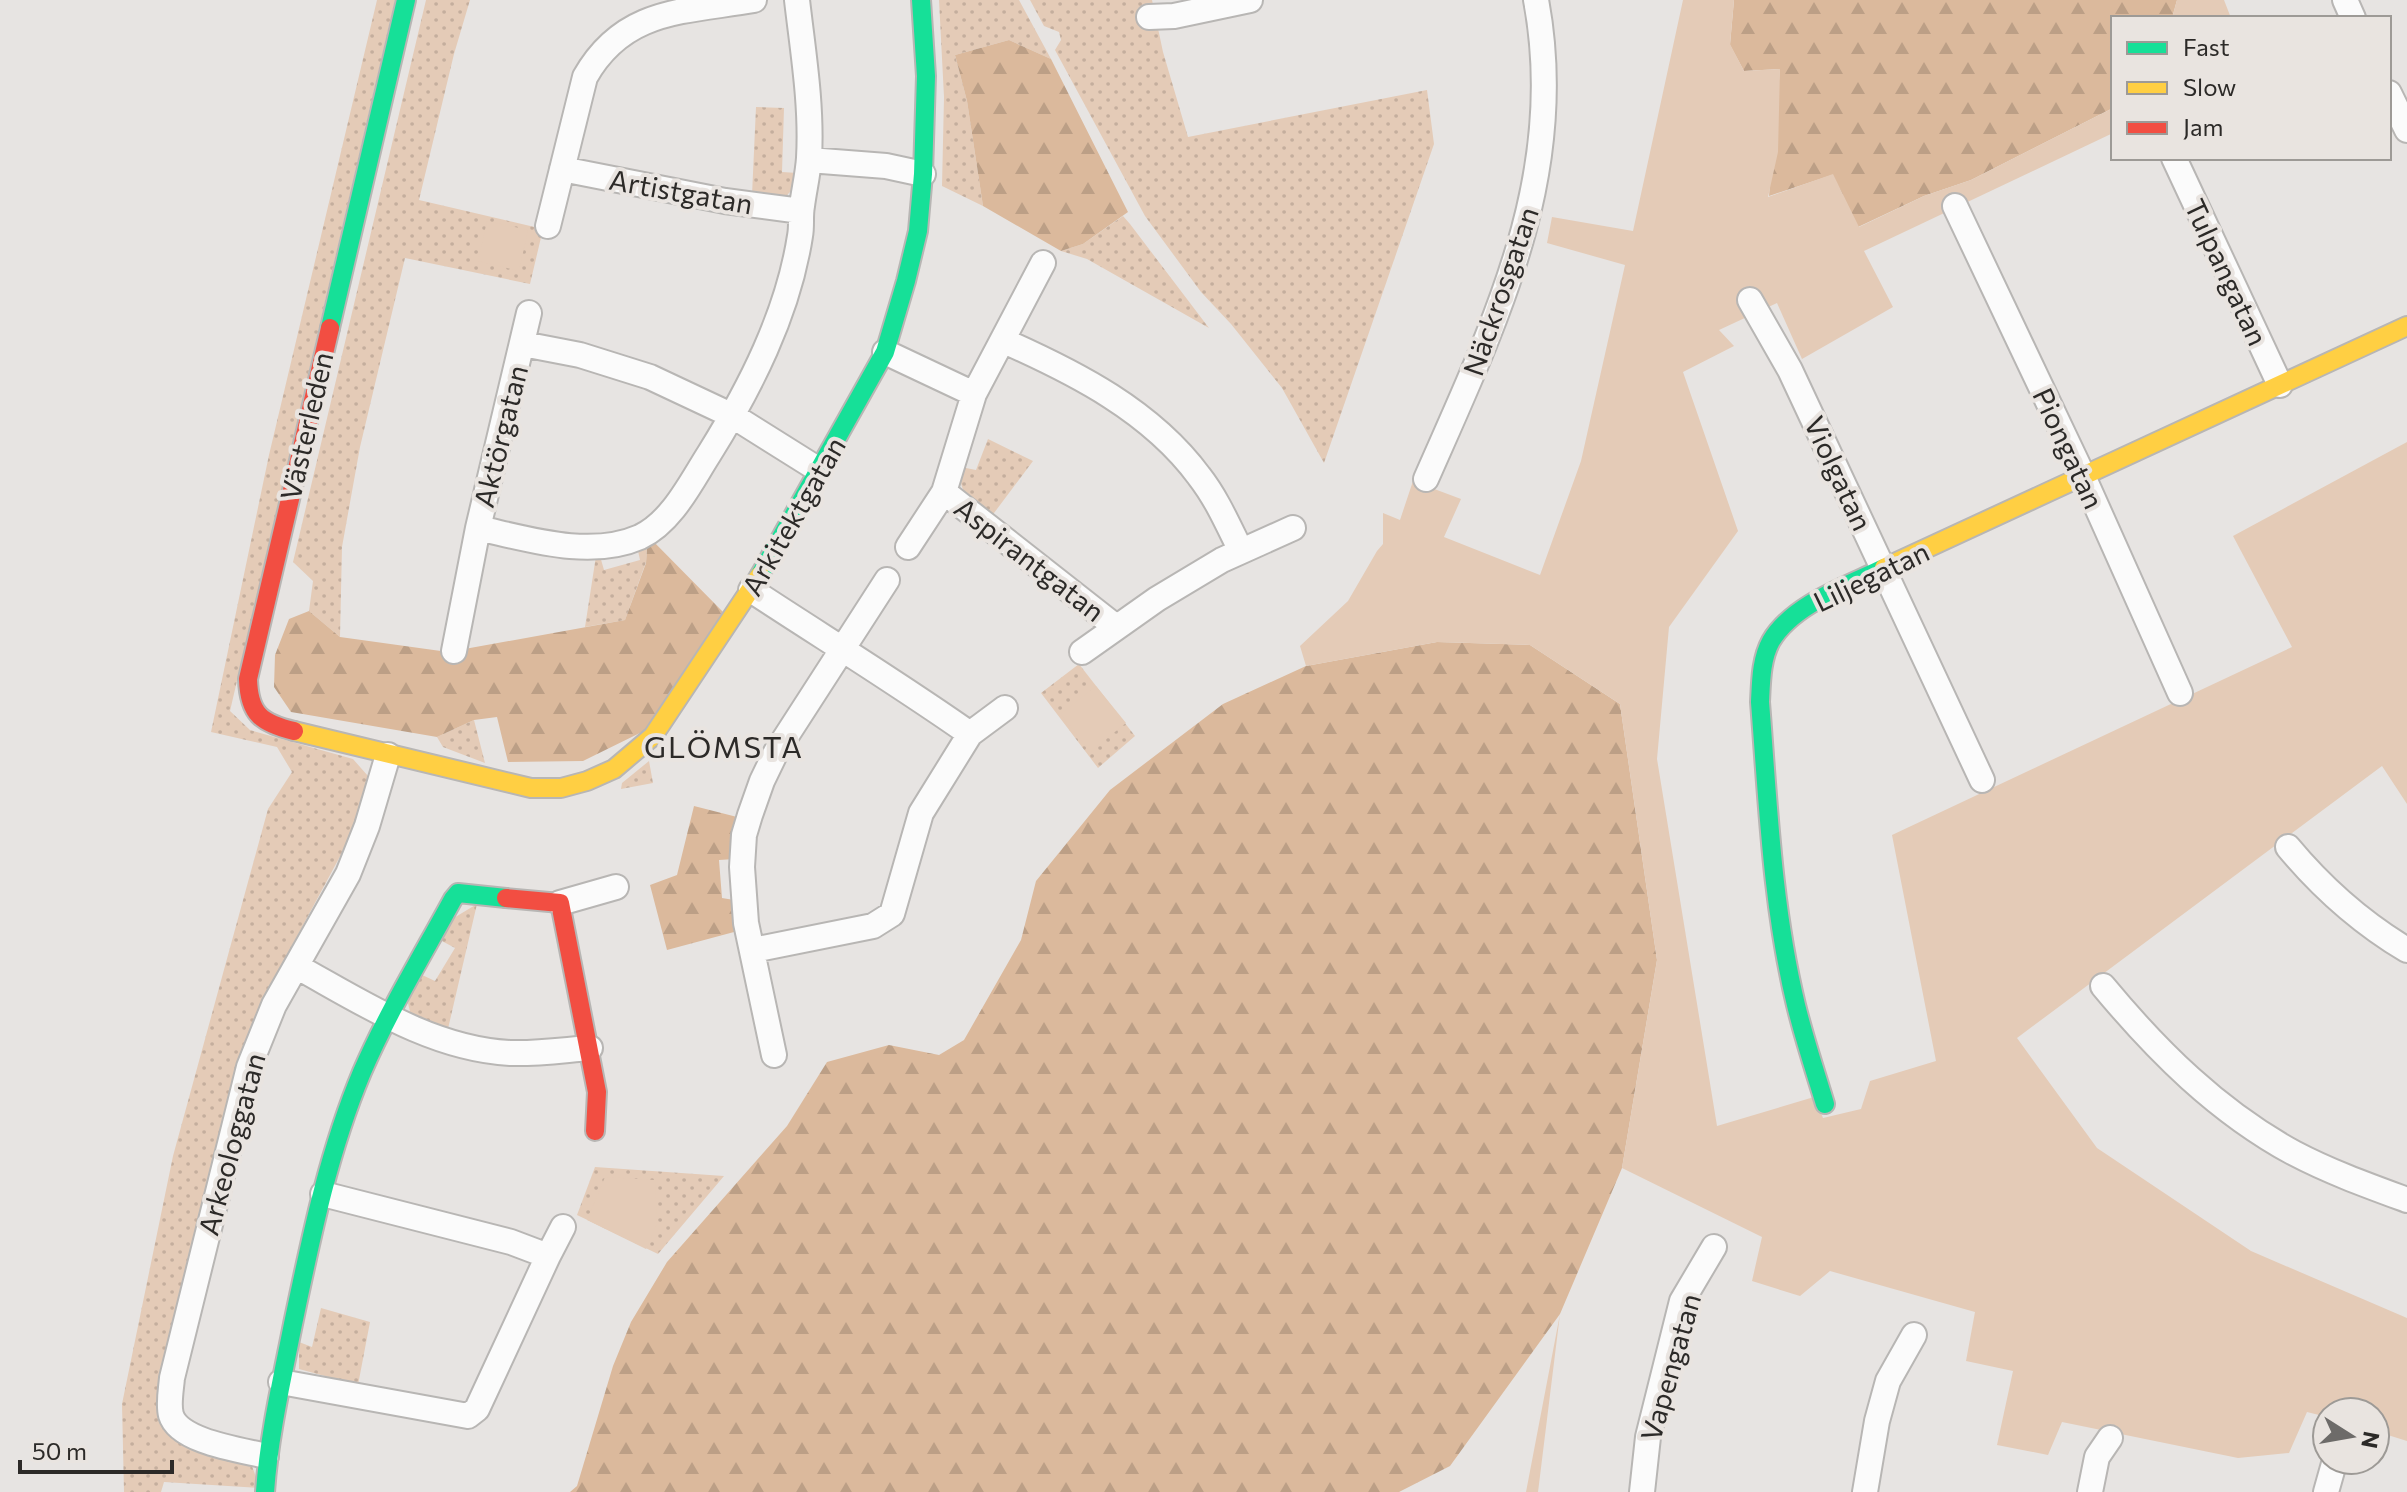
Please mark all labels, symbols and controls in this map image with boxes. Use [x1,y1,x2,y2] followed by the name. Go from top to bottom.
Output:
[2111,16,2391,160] legend
[2183,32,2230,61] text: Fast
[2183,72,2236,101] text: Slow
[2183,112,2223,141] text: Jam
[607,162,755,220] street label: Artistgatan
[2178,193,2276,351] street label: Tulpangatan
[1455,202,1545,380] street label: Näckrosgatan
[272,349,340,503] street label: Västerleden
[466,361,534,511] street label: Aktörgatan
[2026,382,2112,514] street label: Piongatan
[1798,411,1880,535] street label: Violgatan
[734,431,852,601] street label: Arkitektgatan
[948,490,1112,628] street label: Aspirantgatan
[1808,534,1934,618] street label: Liljegatan
[644,727,804,764] district label: GLÖMSTA
[190,1049,272,1239] street label: Arkeologgatan
[1633,1289,1707,1445] street label: Vapengatan
[2311,1396,2391,1476] north arrow
[20,1424,172,1474] scale bar
[2356,1429,2386,1451] text: N
[32,1436,87,1465] text: 50 m

